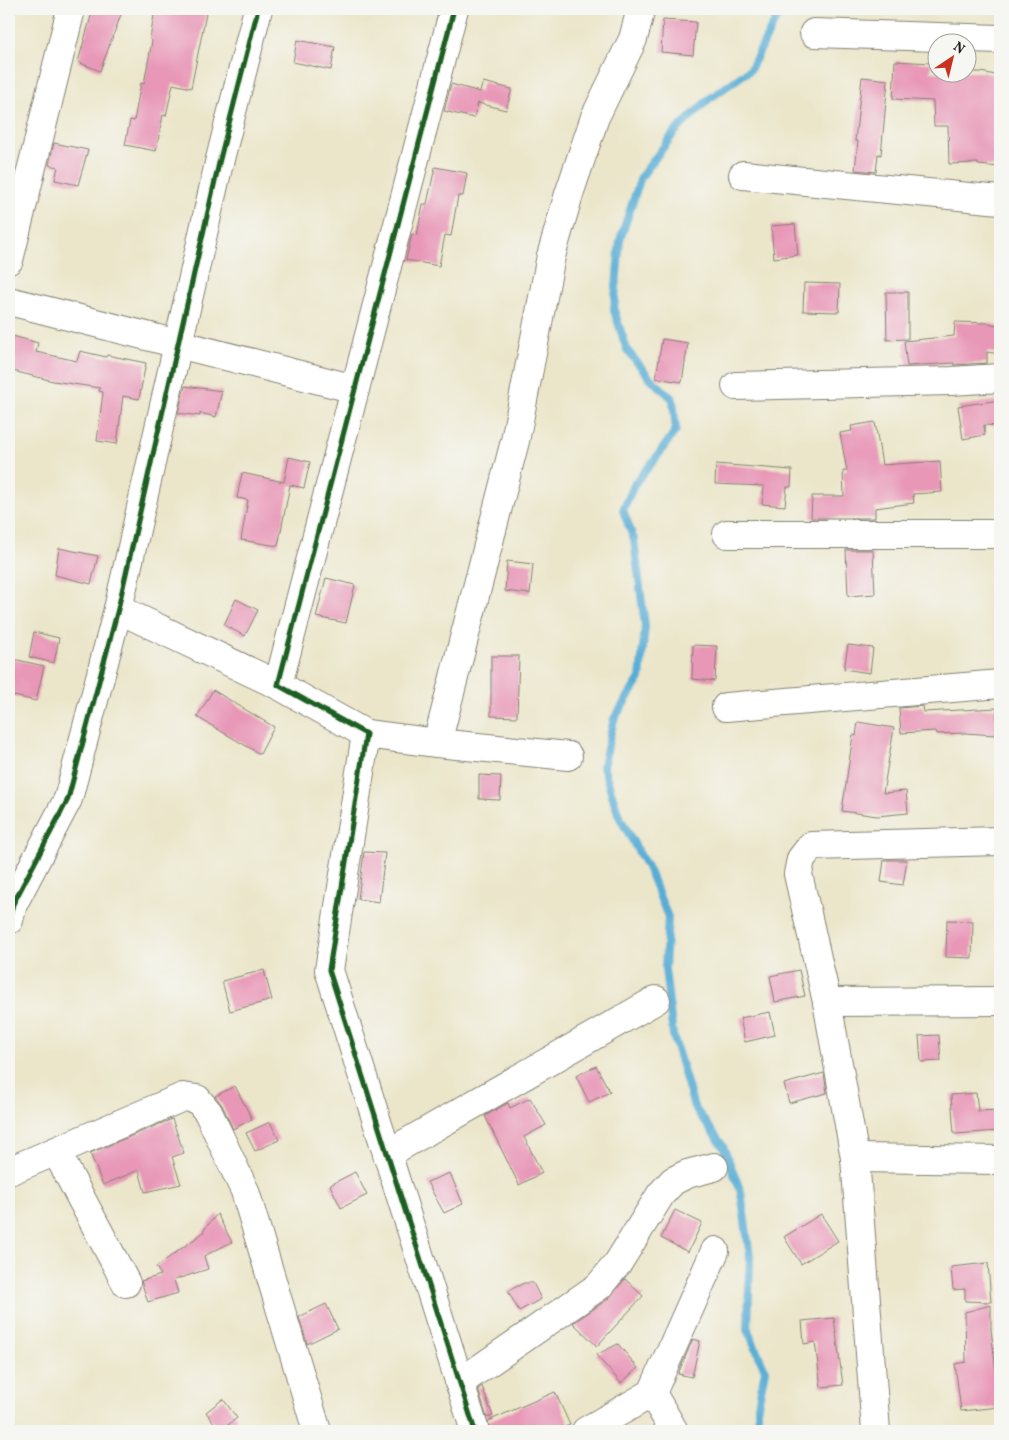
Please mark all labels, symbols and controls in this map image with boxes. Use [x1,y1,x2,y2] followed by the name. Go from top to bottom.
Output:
[926,32,976,82] north arrow
[949,38,968,59] text: N

